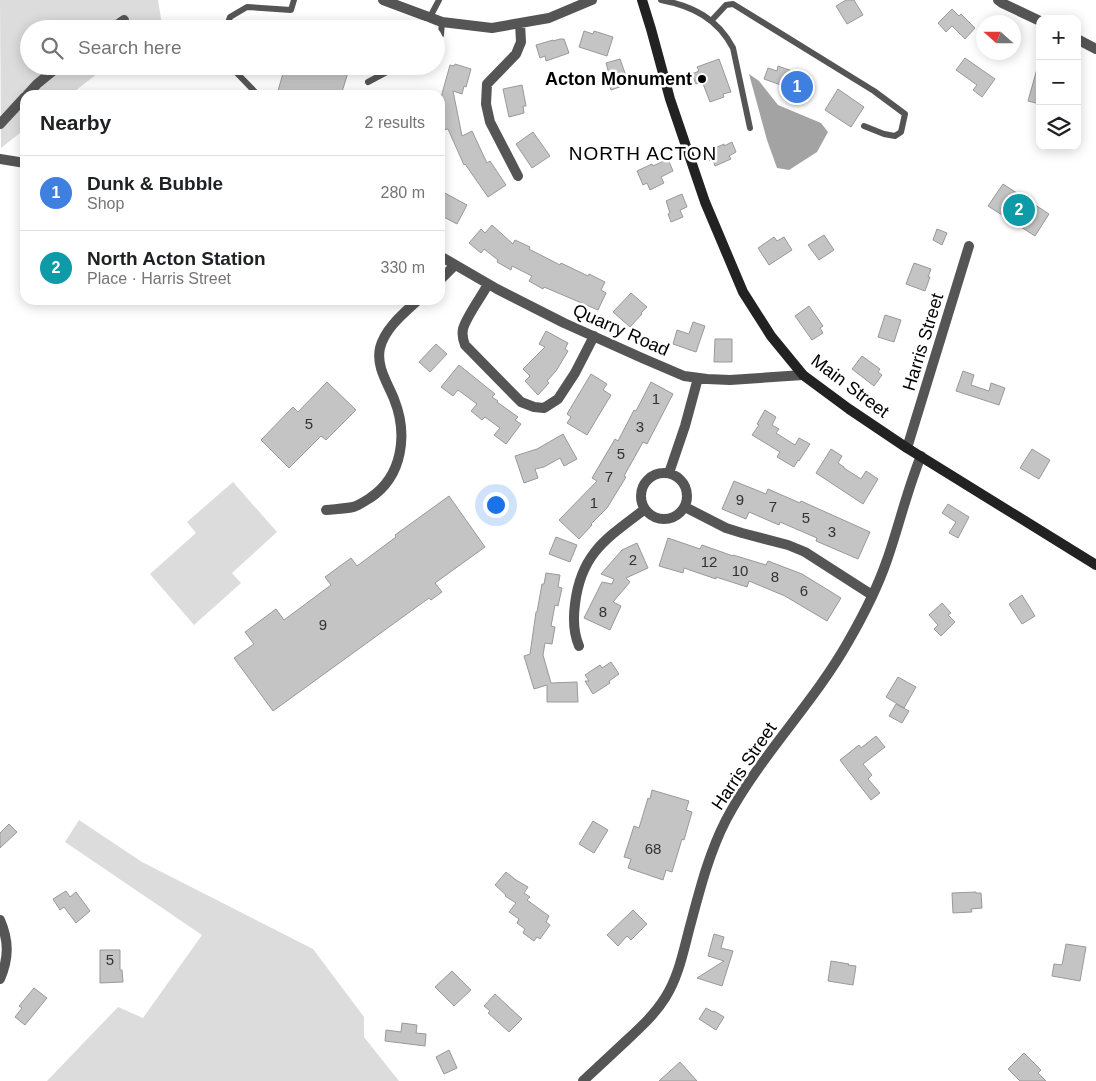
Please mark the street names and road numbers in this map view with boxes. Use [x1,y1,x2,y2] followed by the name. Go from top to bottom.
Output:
[899,291,947,393] street label: Harris Street
[570,300,672,360] street label: Quarry Road
[807,350,893,422] street label: Main Street
[707,719,781,813] street label: Harris Street

